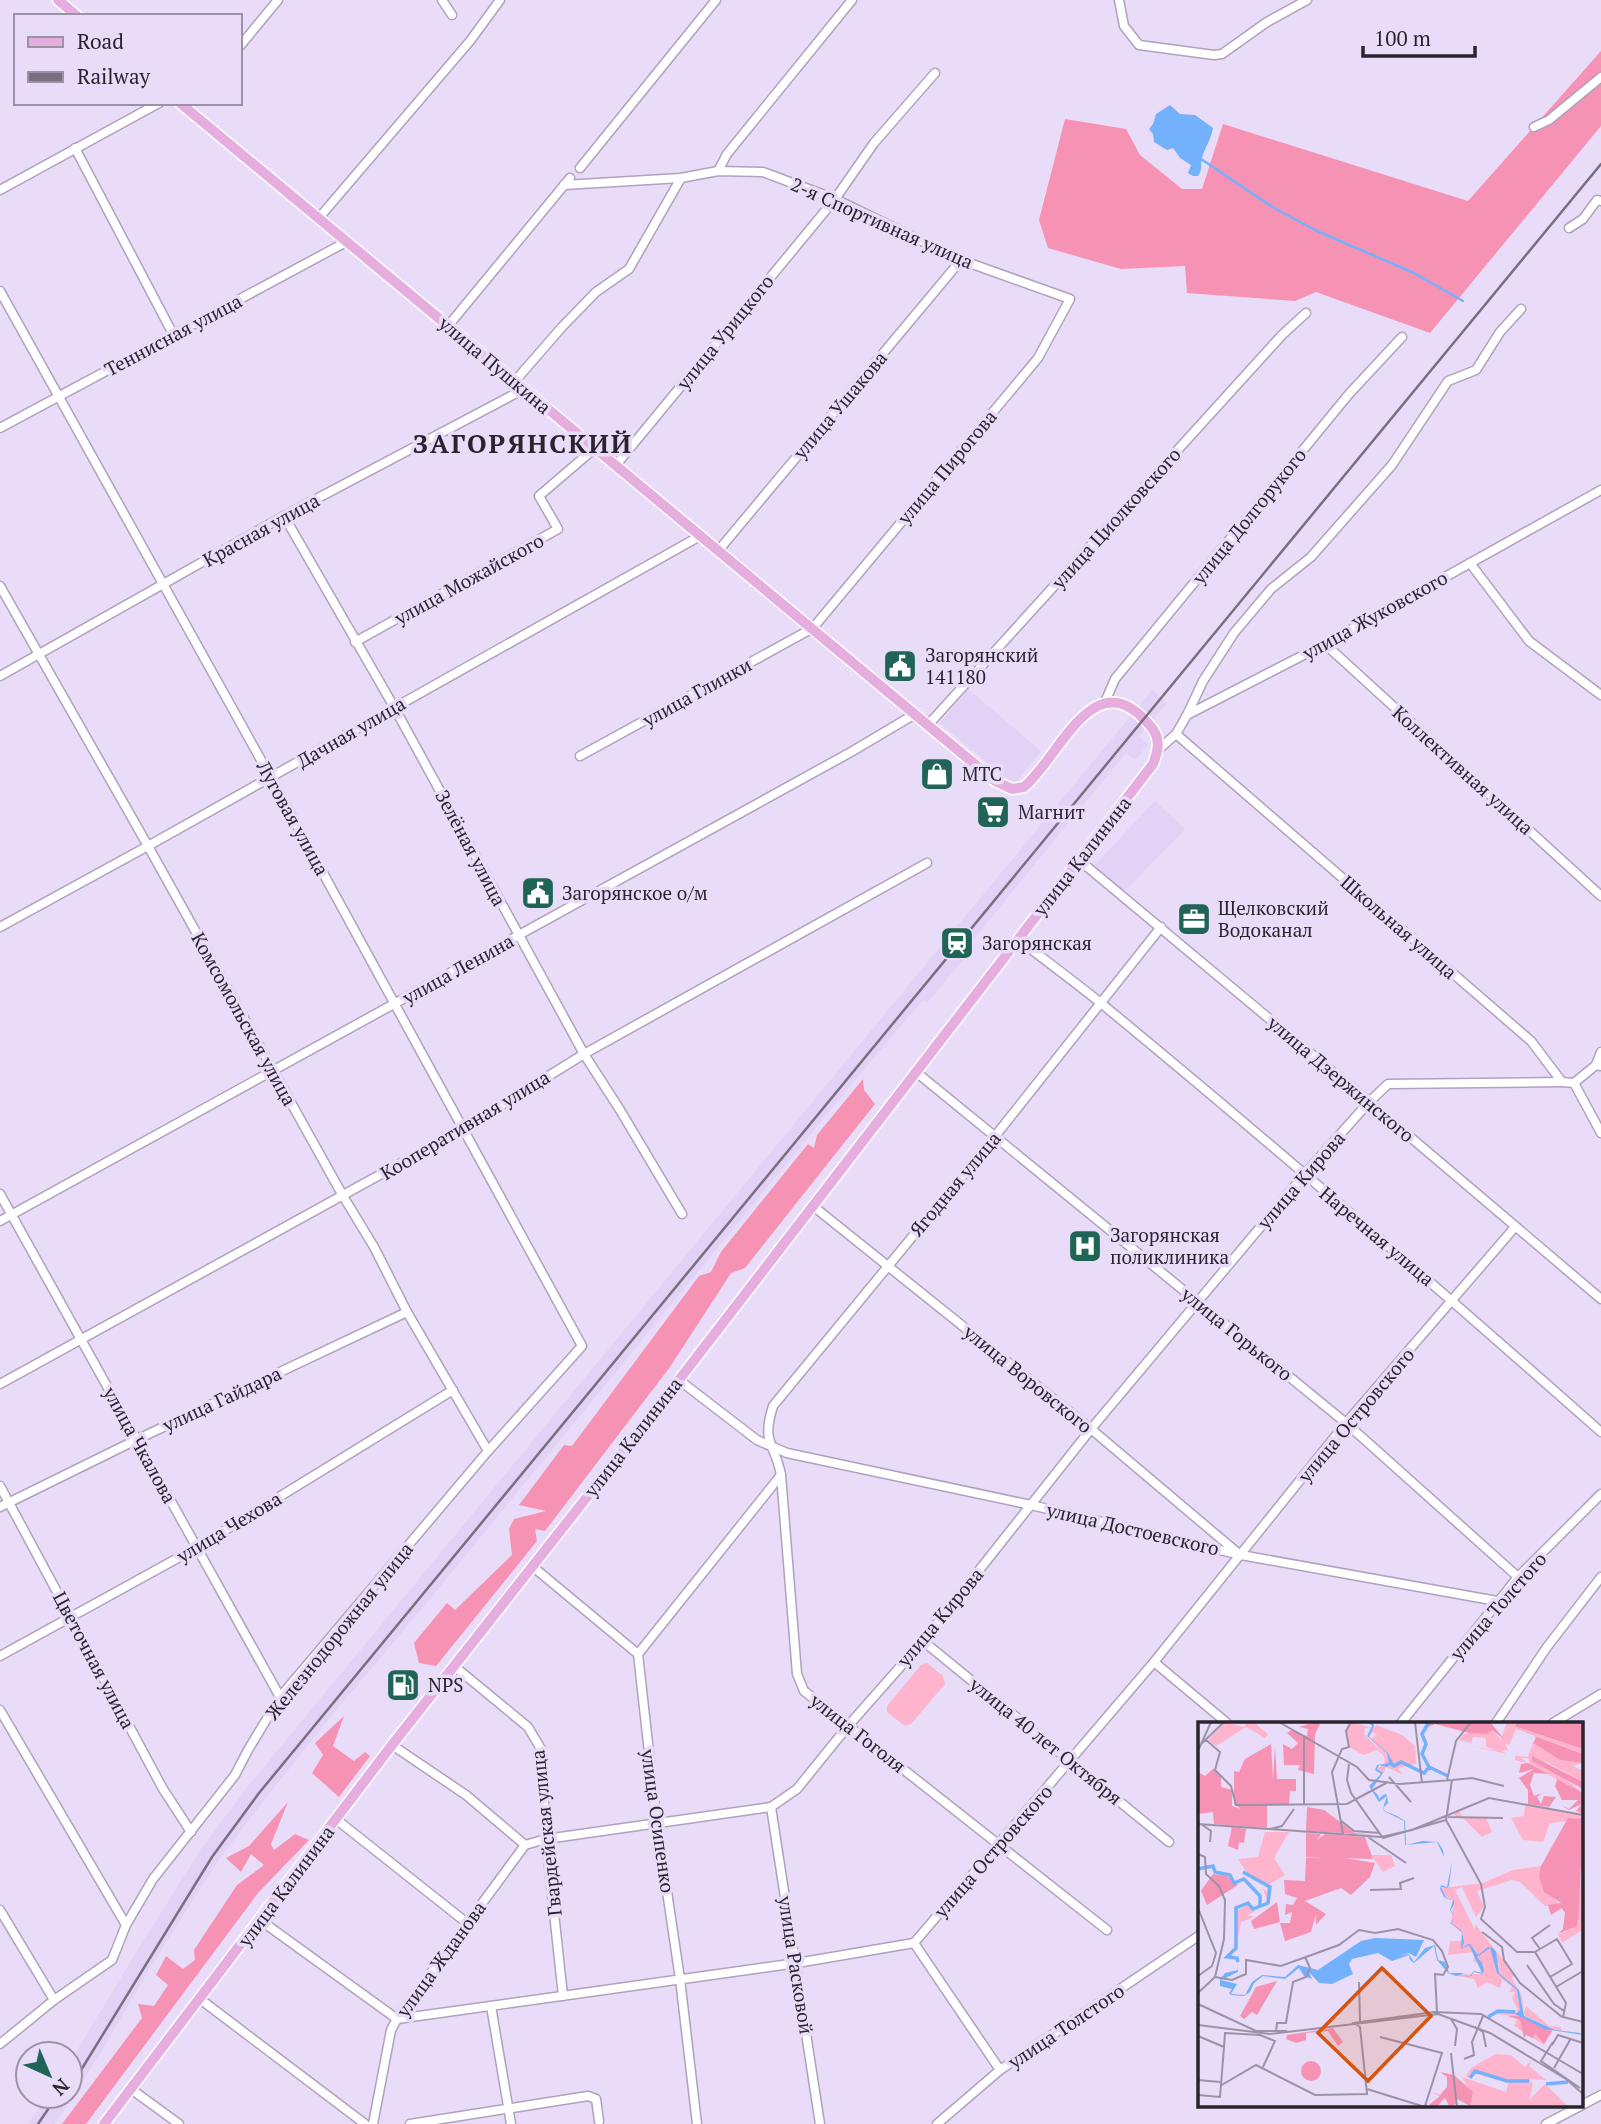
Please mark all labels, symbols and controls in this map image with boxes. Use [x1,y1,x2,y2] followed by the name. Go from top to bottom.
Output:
[14,14,242,105] legend
[1363,14,1475,58] scale bar
[1374,24,1431,52] text: 100 m
[77,27,124,55] text: Road
[77,62,151,90] text: Railway
[787,171,978,274] street label: 2-я Спортивная улица
[670,269,779,395] street label: улица Урицкого
[100,288,246,381] street label: Теннисная улица
[433,310,557,419] street label: улица Пушкина
[787,345,892,465] street label: улица Ушакова
[891,404,1002,530] street label: улица Пирогова
[413,426,633,460] district label: ЗАГОРЯНСКИЙ
[1045,442,1186,594] street label: улица Циолковского
[1185,443,1311,590] street label: улица Долгорукого
[198,487,324,572] street label: Красная улица
[389,527,548,630] street label: улица Можайского
[1297,564,1452,665] street label: улица Жуковского
[925,642,1039,689] place label: Загорянский 141180
[881,647,919,685] public building icon: Загорянский 141180
[637,651,756,732] street label: улица Глинки
[292,690,410,773] street label: Дачная улица
[1388,700,1539,840] street label: Коллективная улица
[251,755,335,880] street label: Луговая улица
[918,755,956,793] shop icon: МТС
[962,761,1002,786] place label: МТС
[430,785,513,910] street label: Зелёная улица
[1026,790,1136,921] street label: улица Калинина
[974,793,1012,831] supermarket icon: Магнит
[1018,799,1085,824] place label: Магнит
[1336,869,1463,984] street label: Школьная улица
[519,874,557,912] public building icon: Загорянское о/м
[562,880,708,905] place label: Загорянское о/м
[1218,895,1329,942] place label: Щелковский Водоканал
[1175,900,1213,938] office icon: Щелковский Водоканал
[938,924,976,962] station icon: Загорянская
[186,928,303,1110] street label: Комсомольская улица
[397,928,518,1010] street label: улица Ленина
[982,930,1092,955] place label: Загорянская
[1262,1009,1420,1147] street label: улица Дзержинского
[375,1064,554,1185] street label: Кооперативная улица
[1251,1125,1350,1235] street label: улица Кирова
[903,1126,1006,1241] street label: Ягодная улица
[1315,1180,1440,1291] street label: Наречная улица
[1110,1222,1229,1269] place label: Загорянская поликлиника
[1066,1227,1104,1265] hospital icon: Загорянская поликлиника
[1176,1281,1298,1386] street label: улица Горького
[958,1318,1098,1438] street label: улица Воровского
[1291,1342,1419,1488] street label: улица Островского
[158,1360,286,1437] street label: улица Гайдара
[577,1371,687,1502] street label: улица Калинина
[98,1381,183,1508] street label: улица Чкалова
[171,1485,286,1568] street label: улица Чехова
[1043,1496,1222,1561] street label: улица Достоевского
[259,1536,418,1725] street label: Железнодорожная улица
[1443,1547,1551,1666] street label: улица Толстого
[890,1562,989,1672] street label: улица Кирова
[48,1587,141,1733] street label: Цветочная улица
[384,1666,422,1704] fuel station icon: NPS
[964,1671,1128,1810] street label: улица 40 лет Октября
[428,1672,463,1697] place label: NPS
[805,1687,911,1778] street label: улица Гоголя
[1198,1722,1584,2106] inset map
[636,1746,681,1894] street label: улица Осипенко
[524,1748,567,1917] street label: Гвардейская улица
[927,1779,1057,1923] street label: улица Островского
[231,1820,340,1952] street label: улица Калинина
[773,1893,820,2036] street label: улица Расковой
[390,1896,491,2022] street label: улица Жданова
[1002,1977,1129,2074] street label: улица Толстого
[14,2040,84,2110] north arrow
[47,2074,75,2102] text: N

